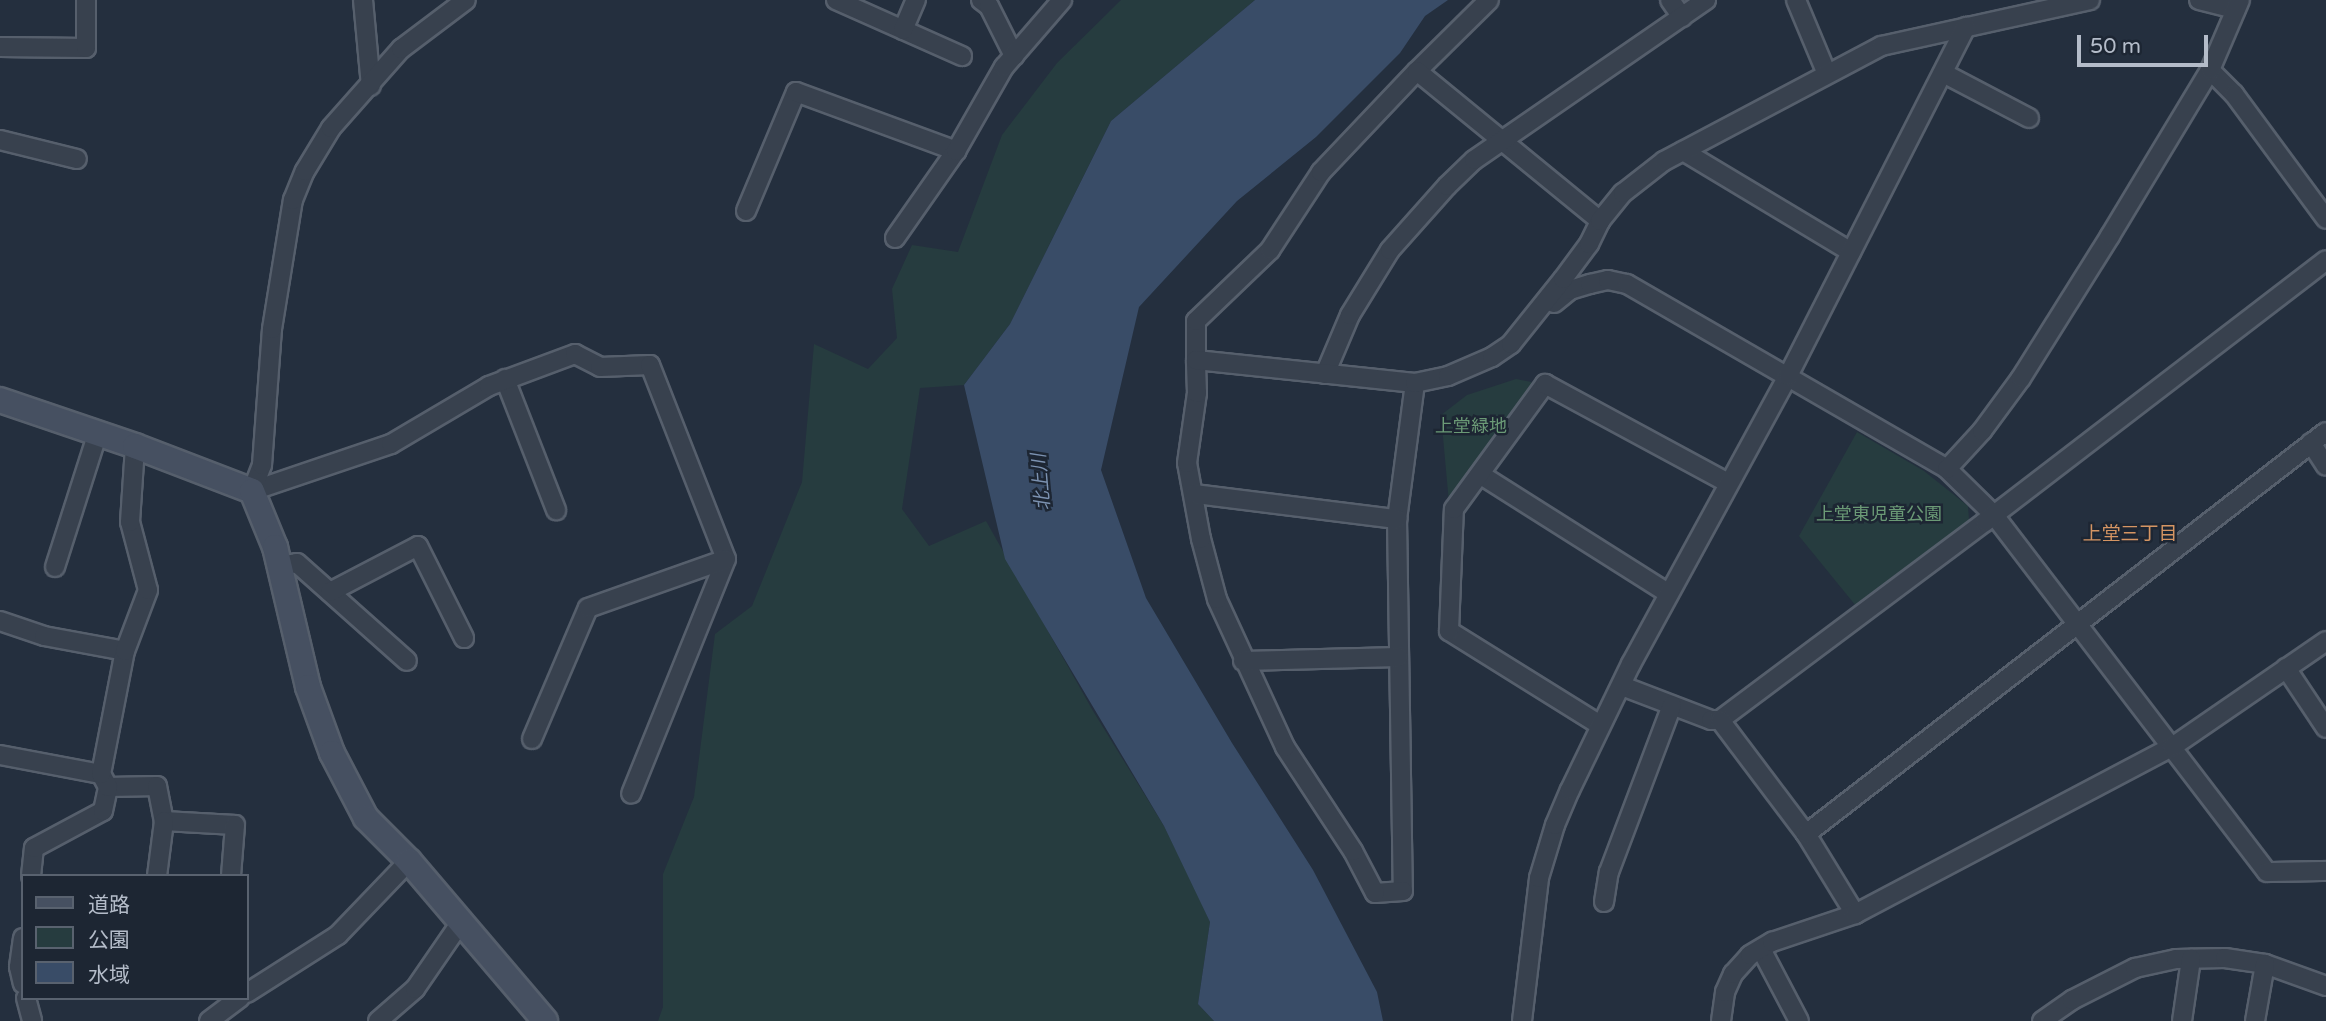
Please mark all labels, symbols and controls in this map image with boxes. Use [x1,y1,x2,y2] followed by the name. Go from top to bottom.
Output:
[2081,21,2212,65] scale bar
[2090,34,2141,59] text: 50 m
[1435,415,1507,437] park label: 上堂緑地
[1028,453,1056,511] water label: 北上川
[1816,503,1942,525] park label: 上堂東児童公園
[2083,524,2177,546] district label: 上堂三丁目
[21,874,248,1000] legend
[88,893,130,918] text: 道路
[88,928,130,953] text: 公園
[88,963,130,988] text: 水域

